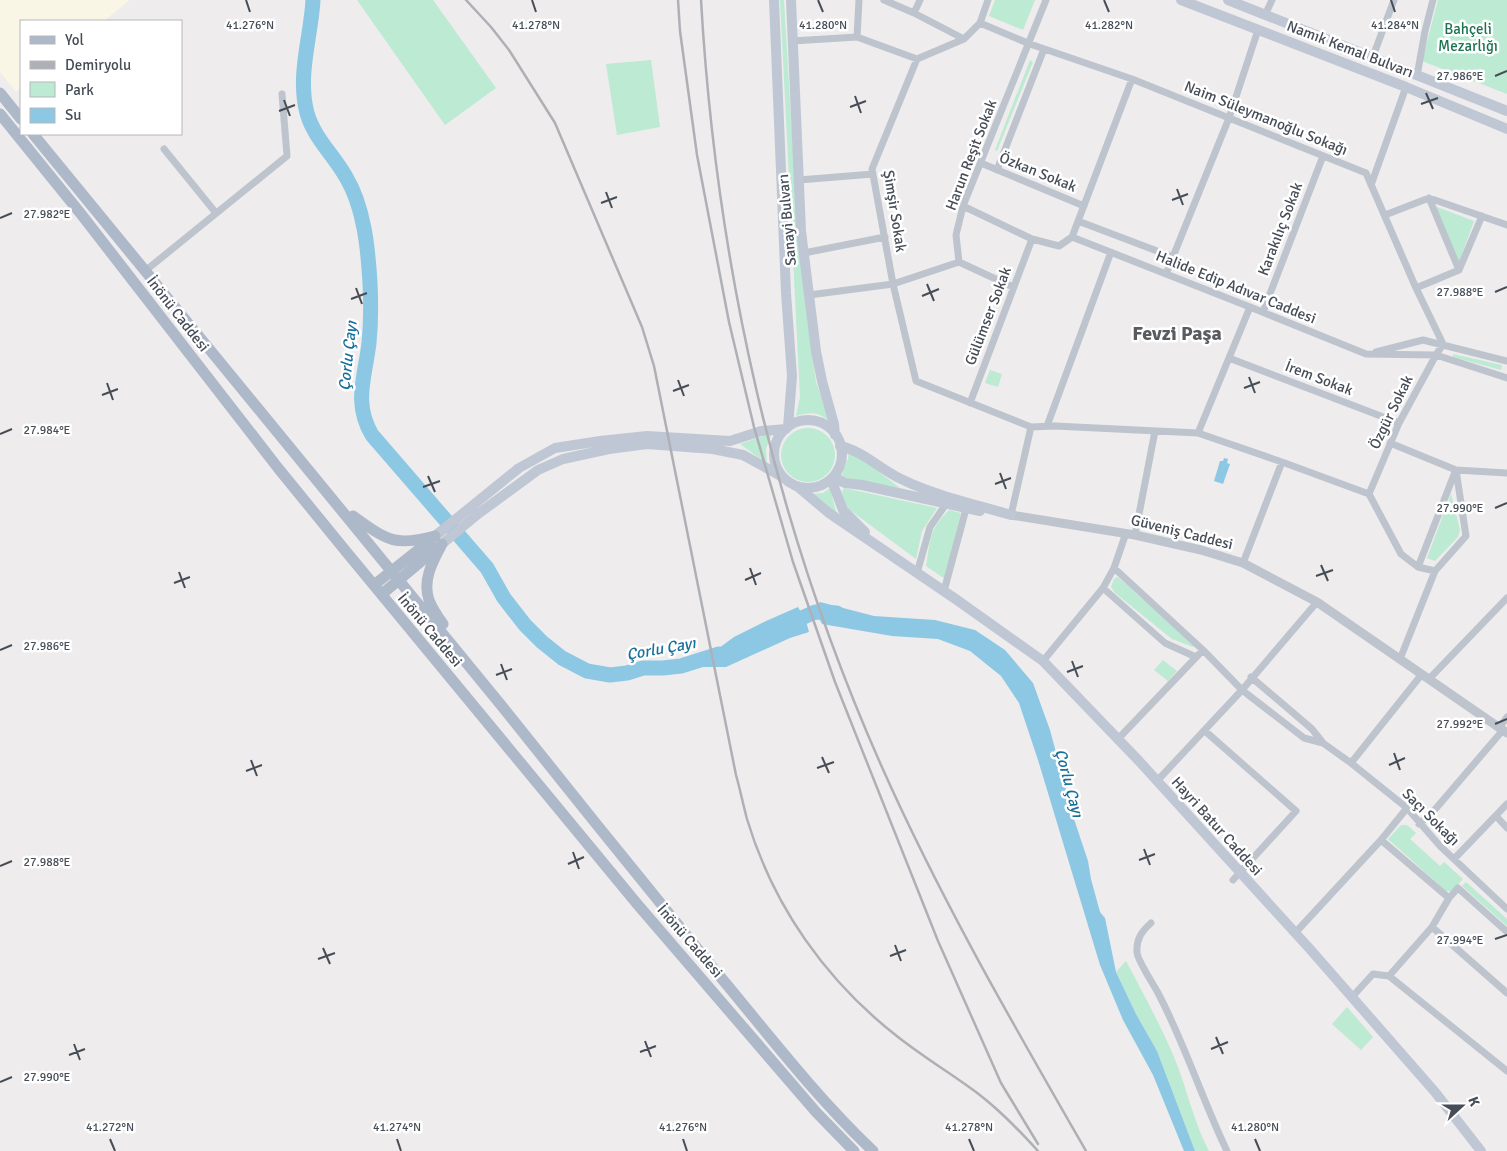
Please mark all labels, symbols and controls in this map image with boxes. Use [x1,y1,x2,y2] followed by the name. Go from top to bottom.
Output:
[1284,17,1416,81] street label: Namık Kemal Bulvarı
[226,18,274,33] text: 41.276°N
[512,18,560,33] text: 41.278°N
[799,18,847,33] text: 41.280°N
[1085,18,1133,33] text: 41.282°N
[1371,18,1419,33] text: 41.284°N
[20,20,182,135] legend
[1438,20,1498,55] park label: Bahçeli Mezarlığı
[65,31,84,49] text: Yol
[65,56,131,74] text: Demiryolu
[1437,69,1484,84] text: 27.986°E
[1182,77,1350,159] street label: Naim Süleymanoğlu Sokağı
[65,81,94,99] text: Park
[942,97,1001,213] street label: Harun Reşit Sokak
[65,106,82,124] text: Su
[997,148,1080,196] street label: Özkan Sokak
[880,169,910,254] street label: Şimşir Sokak
[774,173,800,267] street label: Sanayi Bulvarı
[1254,179,1306,278] street label: Karakılıç Sokak
[24,207,71,222] text: 27.982°E
[1153,247,1319,327] street label: Halide Edip Adıvar Caddesi
[961,264,1015,368] street label: Gülümser Sokak
[143,273,213,355] street label: İnönü Caddesi
[1437,285,1484,300] text: 27.988°E
[334,320,362,392] water label: Çorlu Çayı
[1132,321,1222,346] district label: Fevzi Paşa
[1283,357,1356,399] street label: İrem Sokak
[1365,372,1417,452] street label: Özgür Sokak
[24,423,71,438] text: 27.984°E
[1437,501,1484,516] text: 27.990°E
[1129,511,1235,553] street label: Güveniş Caddesi
[394,589,466,671] street label: İnönü Caddesi
[625,633,698,665] water label: Çorlu Çayı
[24,639,71,654] text: 27.986°E
[1437,717,1484,732] text: 27.992°E
[1050,747,1088,820] water label: Çorlu Çayı
[1168,773,1266,879] street label: Hayri Batur Caddesi
[1399,785,1463,849] street label: Saçı Sokağı
[24,855,71,870] text: 27.988°E
[653,901,727,981] street label: İnönü Caddesi
[1437,933,1484,948] text: 27.994°E
[24,1070,71,1085] text: 27.990°E
[1437,1081,1487,1131] north arrow
[1464,1094,1483,1109] text: K
[86,1120,134,1135] text: 41.272°N
[373,1120,421,1135] text: 41.274°N
[659,1120,707,1135] text: 41.276°N
[945,1120,993,1135] text: 41.278°N
[1231,1120,1279,1135] text: 41.280°N

